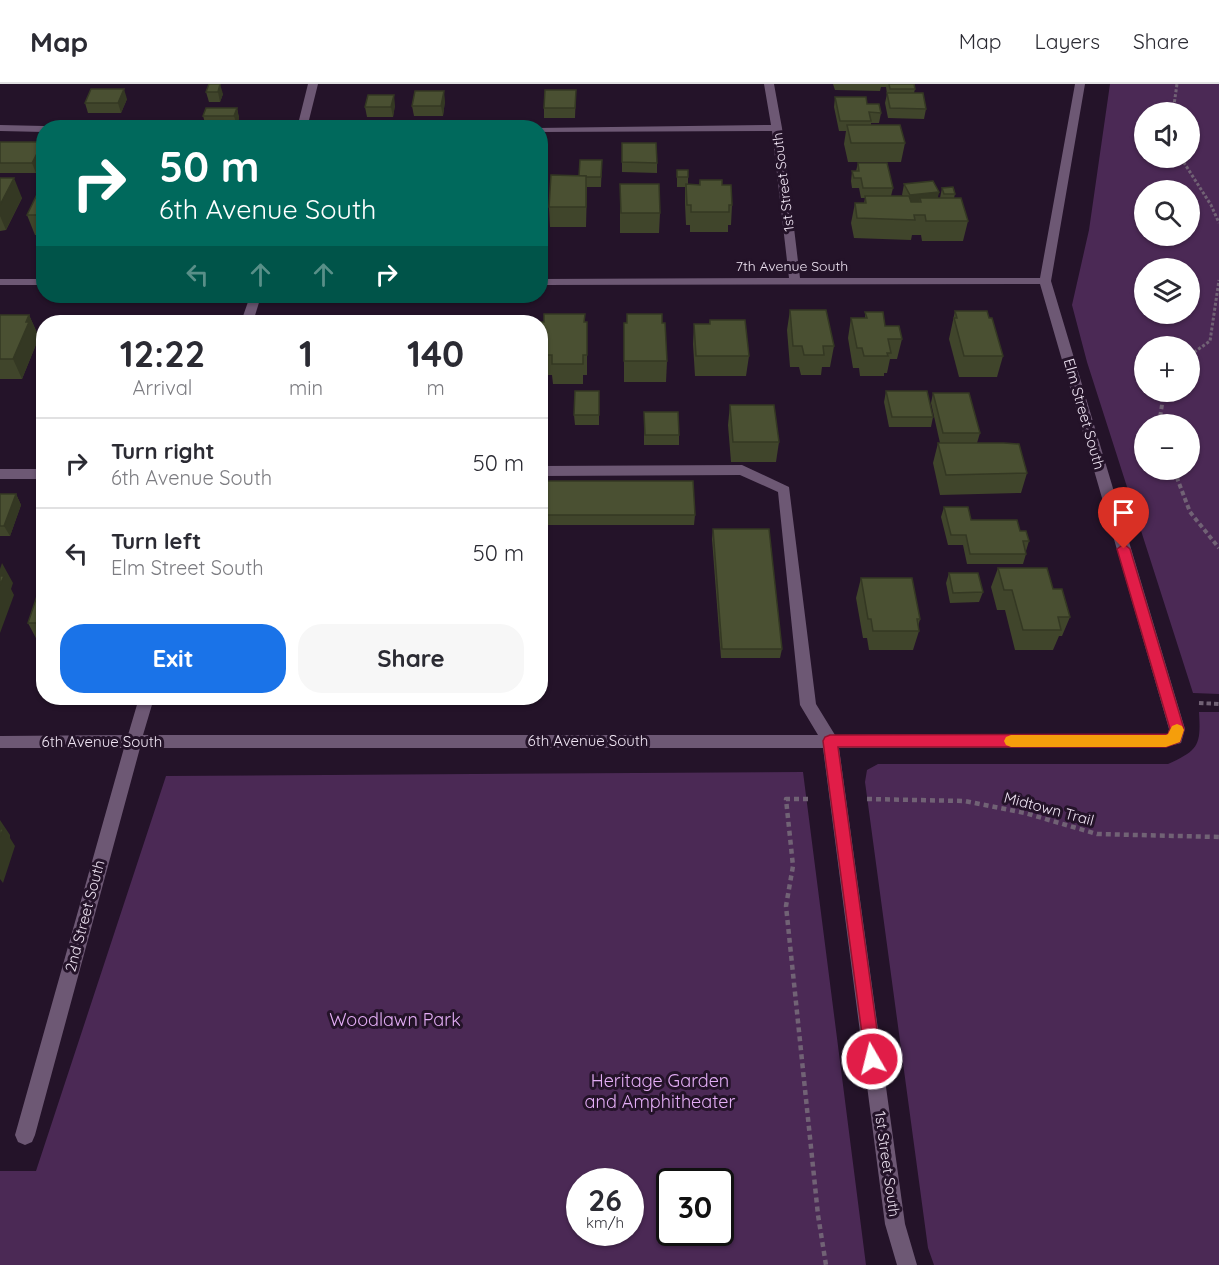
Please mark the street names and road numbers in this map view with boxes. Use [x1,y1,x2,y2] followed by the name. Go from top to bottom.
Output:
[768,132,798,232] street label: 1st Street South
[736,257,848,275] street label: 7th Avenue South
[1060,356,1109,471] street label: Elm Street South
[528,731,648,750] street label: 6th Avenue South
[42,732,162,751] street label: 6th Avenue South
[1002,787,1096,830] street label: Midtown Trail
[60,858,109,974] street label: 2nd Street South
[871,1110,904,1218] street label: 1st Street South

